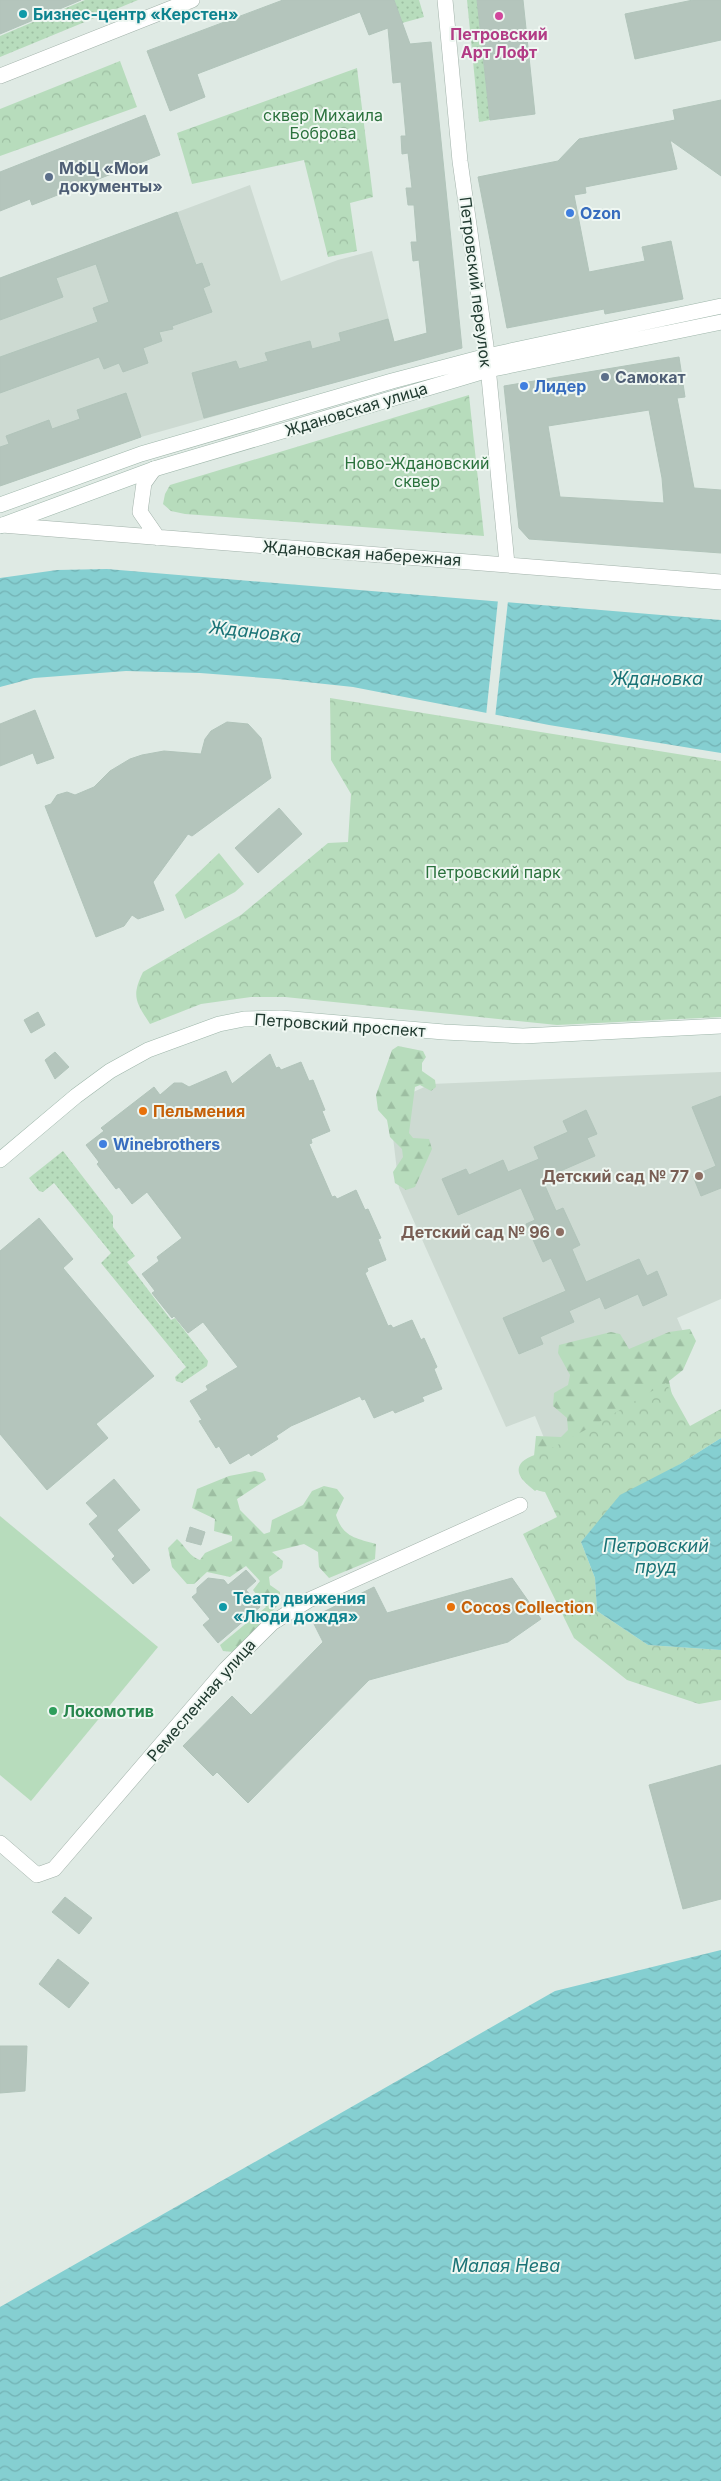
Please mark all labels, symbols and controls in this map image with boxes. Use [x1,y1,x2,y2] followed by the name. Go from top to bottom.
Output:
[33,4,238,24] place label: Бизнес-центр «Керстен»
[17,8,29,20] marker: Бизнес-центр «Керстен»
[493,10,505,22] marker: Петровский Арт Лофт
[450,24,548,62] place label: Петровский Арт Лофт
[263,105,383,143] park label: сквер Михаила Боброва
[59,158,163,196] place label: МФЦ «Мои документы»
[43,171,55,183] marker: МФЦ «Мои документы»
[456,195,496,369] street label: Петровский переулок
[580,203,621,223] place label: Ozon
[564,207,576,219] marker: Ozon
[615,367,686,387] place label: Самокат
[599,371,611,383] marker: Самокат
[534,376,586,396] place label: Лидер
[282,378,430,440] street label: Ждановская улица
[518,380,530,392] marker: Лидер
[345,453,489,491] park label: Ново-Ждановский сквер
[262,536,462,570] street label: Ждановская набережная
[207,616,302,647] water label: Ждановка
[610,668,703,689] water label: Ждановка
[425,862,561,882] park label: Петровский парк
[254,1009,427,1041] street label: Петровский проспект
[153,1101,245,1121] place label: Пельмения
[137,1105,149,1117] marker: Пельмения
[113,1134,220,1154] place label: Winebrothers
[97,1138,109,1150] marker: Winebrothers
[542,1166,689,1186] place label: Детский сад № 77
[693,1170,705,1182] marker: Детский сад № 77
[401,1222,550,1242] place label: Детский сад № 96
[554,1226,566,1238] marker: Детский сад № 96
[603,1535,709,1577] water label: Петровский пруд
[233,1588,366,1626] place label: Театр движения «Люди дождя»
[461,1597,594,1617] place label: Cocos Collection
[217,1601,229,1613] marker: Театр движения «Люди дождя»
[445,1601,457,1613] marker: Cocos Collection
[142,1635,260,1765] street label: Ремесленная улица
[63,1701,154,1721] place label: Локомотив
[47,1705,59,1717] marker: Локомотив
[452,2255,560,2276] water label: Малая Нева

